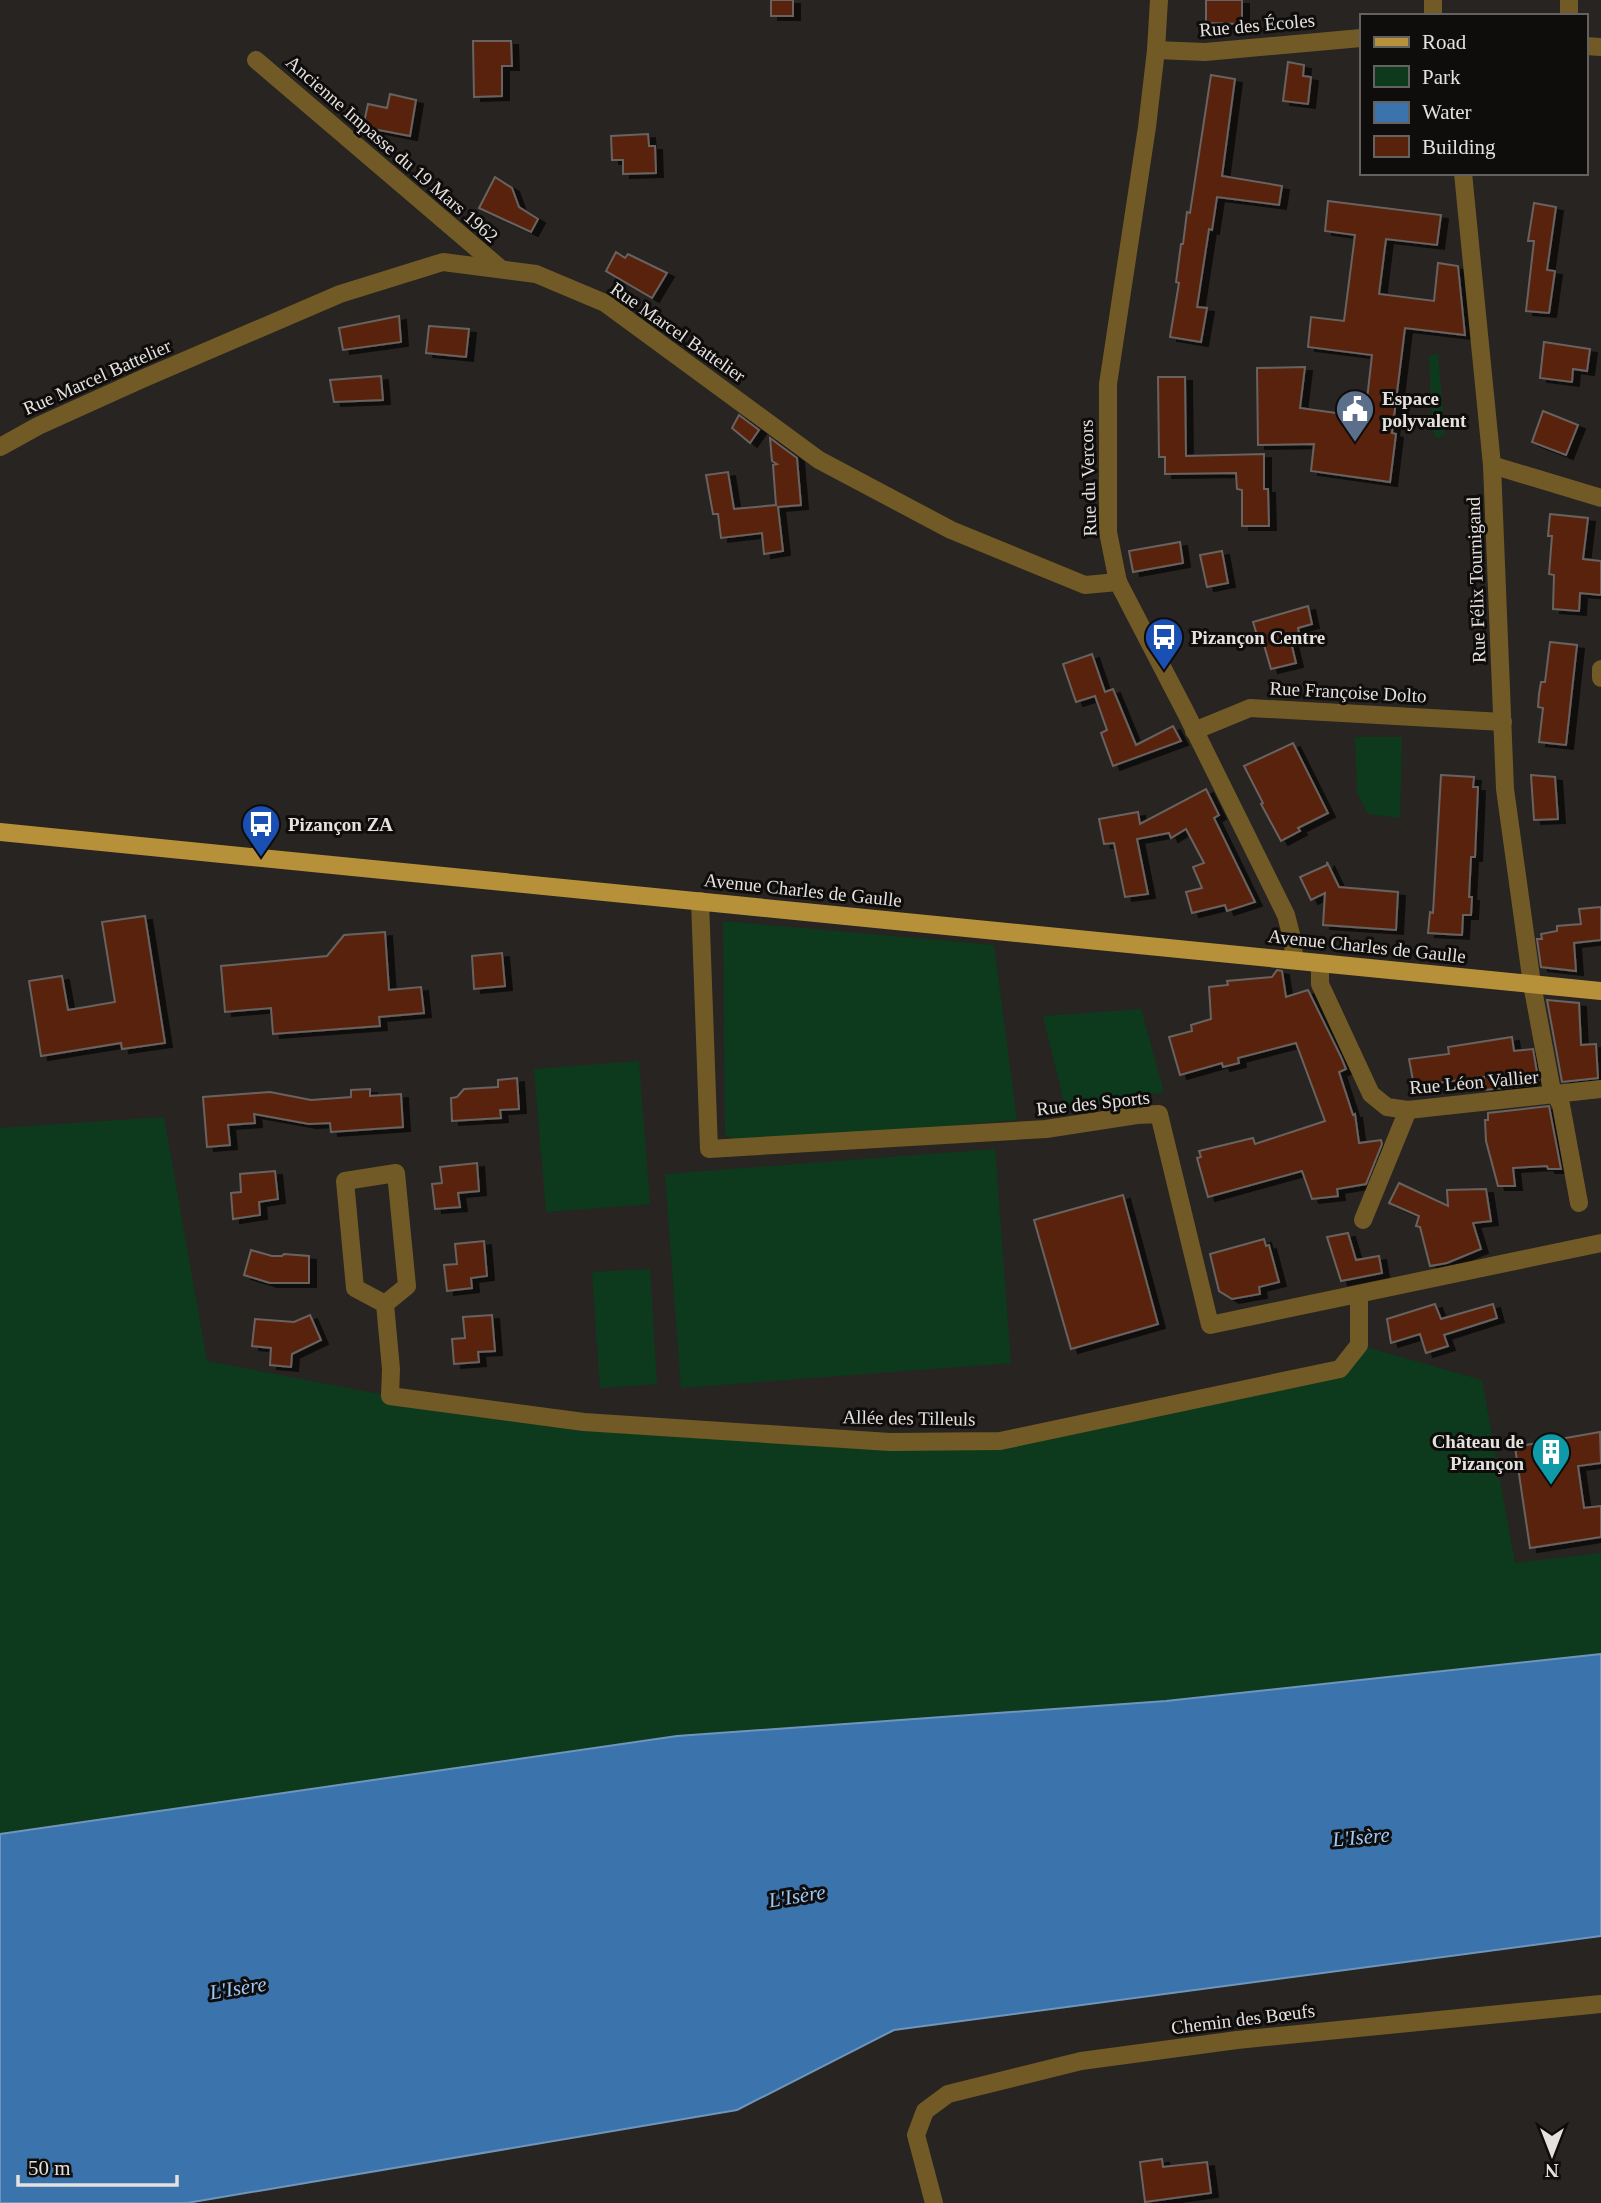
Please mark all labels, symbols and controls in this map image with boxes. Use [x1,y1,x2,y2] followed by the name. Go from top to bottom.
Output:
[1198,9,1316,41] street label: Rue des Écoles
[1360,14,1587,175] legend
[1422,30,1467,54] text: Road
[282,51,502,247] street label: Ancienne Impasse du 19 Mars 1962
[1422,65,1461,89] text: Park
[1422,100,1472,124] text: Water
[1422,135,1496,159] text: Building
[607,278,750,387] street label: Rue Marcel Battelier
[20,335,175,419] street label: Rue Marcel Battelier
[1334,388,1376,443] public building icon: Espace polyvalent
[1382,388,1467,431] place label: Espace polyvalent
[1075,419,1101,537] street label: Rue du Vercors
[1463,496,1489,663] street label: Rue Félix Tournigand
[1143,616,1185,671] bus stop icon: Pizançon Centre
[1191,627,1325,648] place label: Pizançon Centre
[1269,677,1427,707] street label: Rue Françoise Dolto
[240,803,282,858] bus stop icon: Pizançon ZA
[288,814,393,835] place label: Pizançon ZA
[703,869,903,911] street label: Avenue Charles de Gaulle
[1267,925,1467,967] street label: Avenue Charles de Gaulle
[1409,1066,1540,1098] street label: Rue Léon Vallier
[1035,1087,1151,1119] street label: Rue des Sports
[842,1406,976,1430] street label: Allée des Tilleuls
[1432,1431,1524,1474] place label: Château de Pizançon
[1530,1431,1572,1486] building icon: Château de Pizançon
[1330,1823,1391,1852] water label: L'Isère
[766,1880,827,1912] water label: L'Isère
[207,1972,268,2004] water label: L'Isère
[1170,2000,1316,2038] street label: Chemin des Bœufs
[1517,2119,1587,2189] north arrow
[18,2144,177,2188] scale bar
[28,2156,71,2180] text: 50 m
[1545,2160,1559,2181] text: N

